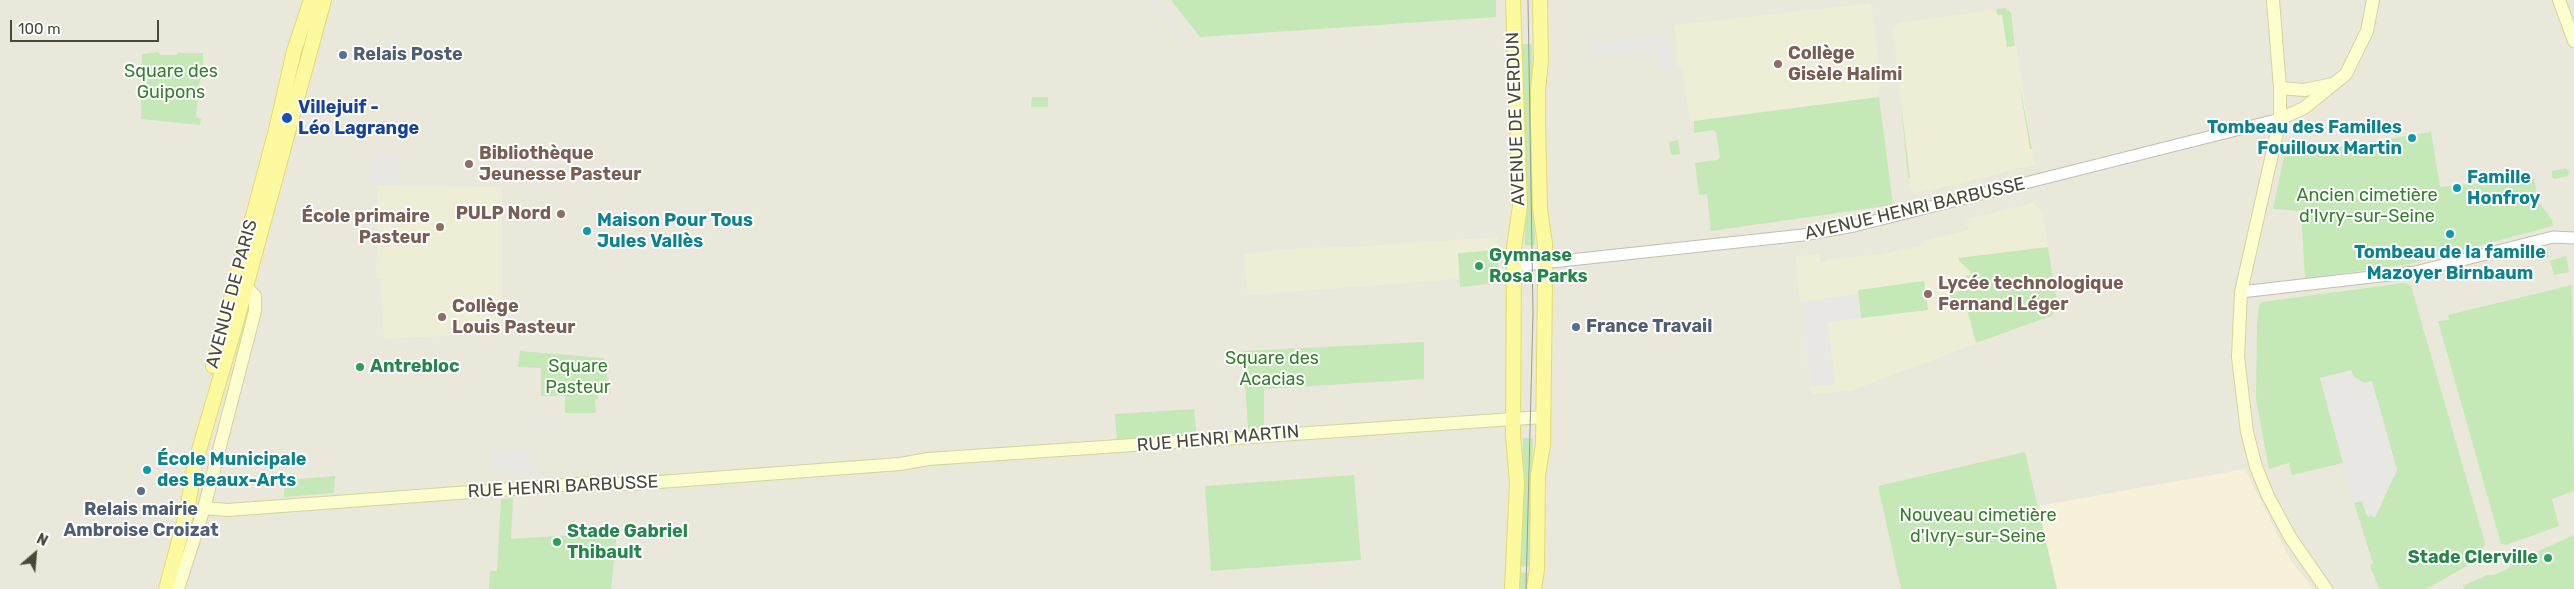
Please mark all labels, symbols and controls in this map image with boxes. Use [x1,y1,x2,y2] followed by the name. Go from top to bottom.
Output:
[12,10,161,42] scale bar
[18,20,60,38] text: 100 m
[1502,32,1530,206] street label: AVENUE DE VERDUN
[1788,43,1902,86] place label: Collège Gisèle Halimi
[353,44,463,66] place label: Relais Poste
[337,49,349,61] marker: Relais Poste
[1772,58,1784,70] marker: Collège Gisèle Halimi
[124,61,218,104] park label: Square des Guipons
[298,97,419,140] place label: Villejuif - Léo Lagrange
[280,111,294,125] marker: Villejuif - Léo Lagrange
[2207,117,2402,160] place label: Tombeau des Familles Fouilloux Martin
[2406,132,2418,144] marker: Tombeau des Familles Fouilloux Martin
[479,143,641,186] place label: Bibliothèque Jeunesse Pasteur
[463,158,475,170] marker: Bibliothèque Jeunesse Pasteur
[2467,167,2540,210] place label: Famille Honfroy
[1803,173,2027,245] street label: AVENUE HENRI BARBUSSE
[2451,182,2463,194] marker: Famille Honfroy
[2296,185,2438,228] park label: Ancien cimetière d'Ivry-sur-Seine
[456,203,551,225] place label: PULP Nord
[302,206,430,248] place label: École primaire Pasteur
[555,208,567,220] marker: PULP Nord
[597,210,753,252] place label: Maison Pour Tous Jules Vallès
[202,217,262,371] street label: AVENUE DE PARIS
[434,221,446,233] marker: École primaire Pasteur
[581,225,593,237] marker: Maison Pour Tous Jules Vallès
[2444,228,2456,240] marker: Tombeau de la famille Mazoyer Birnbaum
[2354,242,2546,284] place label: Tombeau de la famille Mazoyer Birnbaum
[1489,245,1588,288] place label: Gymnase Rosa Parks
[1473,260,1485,272] marker: Gymnase Rosa Parks
[1938,273,2124,316] place label: Lycée technologique Fernand Léger
[1922,288,1934,300] marker: Lycée technologique Fernand Léger
[452,296,575,338] place label: Collège Louis Pasteur
[436,311,448,323] marker: Collège Louis Pasteur
[1586,316,1712,338] place label: France Travail
[1570,321,1582,333] marker: France Travail
[1225,348,1319,390] park label: Square des Acacias
[370,356,460,378] place label: Antrebloc
[545,356,611,398] park label: Square Pasteur
[354,361,366,373] marker: Antrebloc
[1136,421,1300,457] street label: RUE HENRI MARTIN
[157,449,306,492] place label: École Municipale des Beaux-Arts
[141,464,153,476] marker: École Municipale des Beaux-Arts
[467,471,659,503] street label: RUE HENRI BARBUSSE
[135,485,147,497] marker: Relais mairie Ambroise Croizat
[63,499,219,542] place label: Relais mairie Ambroise Croizat
[1899,505,2057,548] park label: Nouveau cimetière d'Ivry-sur-Seine
[567,521,688,564] place label: Stade Gabriel Thibault
[10,529,60,579] north arrow
[34,530,50,550] text: N
[551,536,563,548] marker: Stade Gabriel Thibault
[2408,547,2538,569] place label: Stade Clerville
[2542,552,2554,564] marker: Stade Clerville

